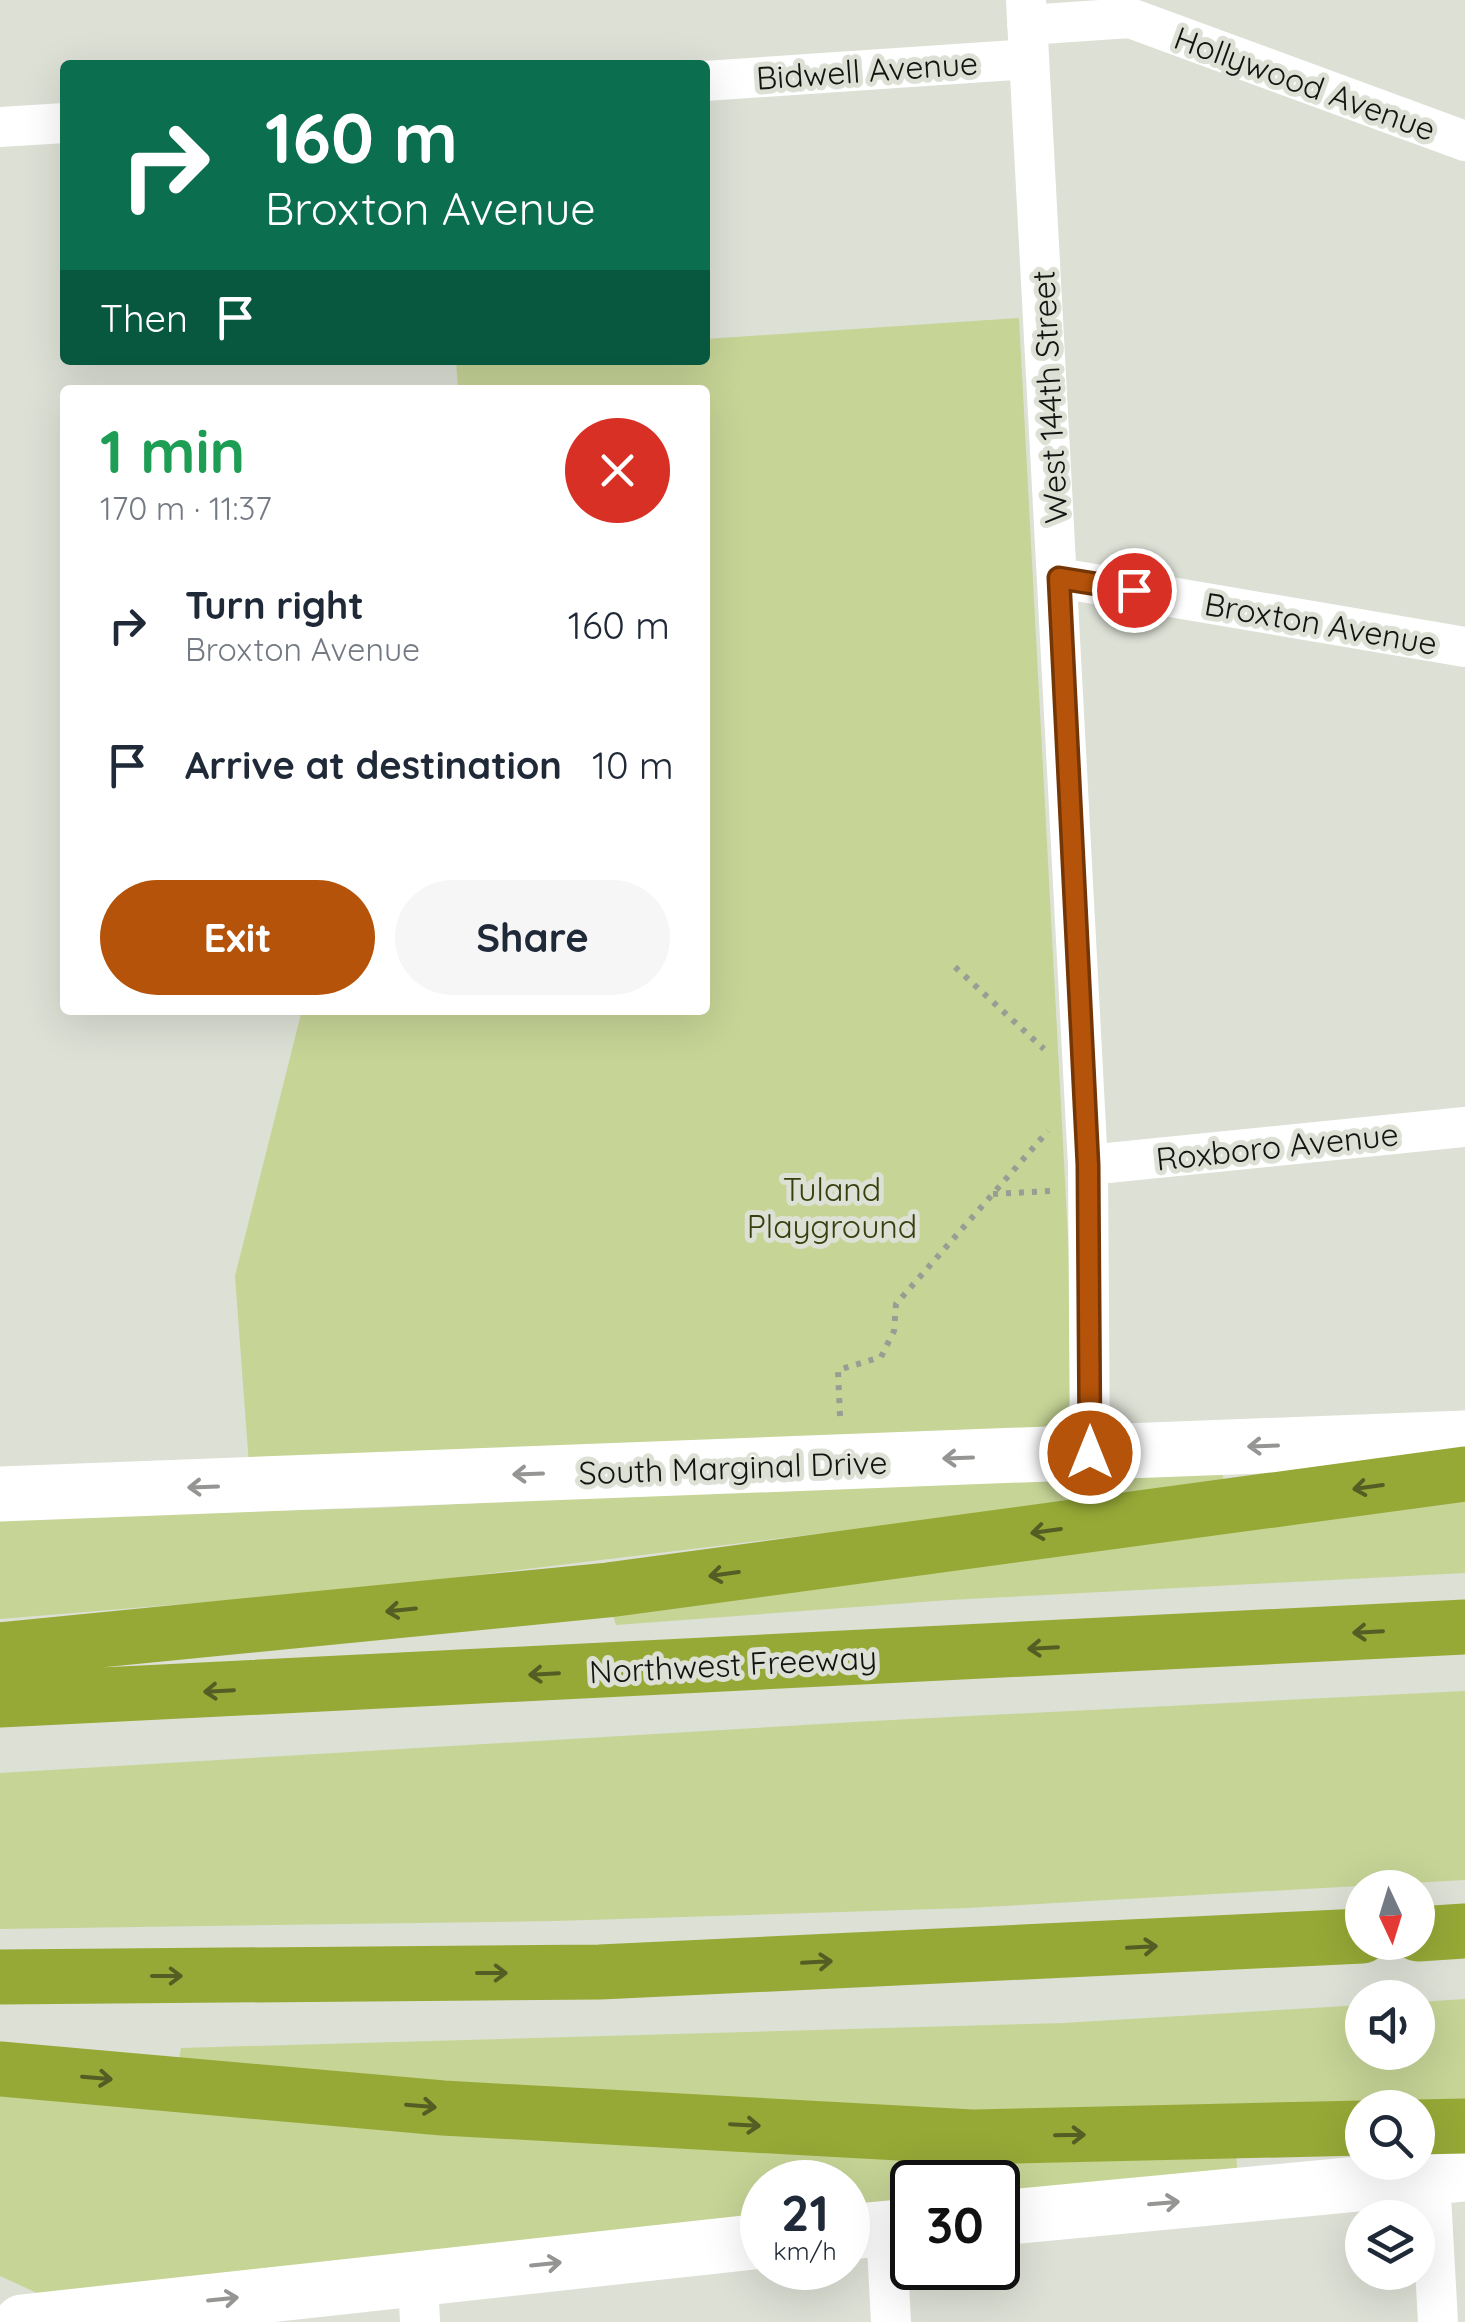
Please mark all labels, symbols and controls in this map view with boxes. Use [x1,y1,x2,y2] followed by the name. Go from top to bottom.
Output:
[1169,17,1441,149] street label: Hollywood Avenue
[755,42,979,98] street label: Bidwell Avenue
[265,93,458,181] text: 160 m
[100,100,230,230] icon: right
[265,180,596,236] text: Broxton Avenue
[1022,269,1076,525] street label: West 144th Street
[208,290,263,345] icon: arrive
[100,294,188,342] text: Then
[100,413,245,488] text: 1 min
[565,418,670,523] button: close
[100,488,272,528] text: 170 m · 11:37
[1092,548,1177,633] pin
[1107,563,1162,618] icon: arrive
[185,581,364,629] text: Turn right
[1202,583,1440,663] street label: Broxton Avenue
[100,598,155,653] icon: right
[568,601,670,649] text: 160 m
[185,629,420,669] text: Broxton Avenue
[100,738,155,793] icon: arrive
[185,741,562,789] text: Arrive at destination
[592,741,674,789] text: 10 m
[100,880,375,995] button: Exit
[395,880,670,995] button: Share
[1154,1113,1400,1179] street label: Roxboro Avenue
[747,1169,917,1246] park label: Tuland Playground
[1038,1401,1142,1505] position arrow
[1247,1437,1279,1456] one-way arrow
[578,1442,888,1492] street label: South Marginal Drive
[942,1449,974,1468] one-way arrow
[512,1465,544,1484] one-way arrow
[188,1477,220,1496] one-way arrow
[1353,1478,1385,1497] one-way arrow
[1031,1522,1063,1540] one-way arrow
[709,1565,741,1584] one-way arrow
[386,1601,418,1620] one-way arrow
[1352,1623,1384,1642] one-way arrow
[588,1636,878,1692] street label: Northwest Freeway
[1028,1639,1060,1658] one-way arrow
[528,1665,560,1684] one-way arrow
[204,1682,236,1701] one-way arrow
[1345,1870,1435,1960] north arrow
[1345,1870,1435,2290] map controls
[1125,1937,1157,1956] one-way arrow
[801,1952,833,1971] one-way arrow
[476,1964,508,1982] one-way arrow
[151,1966,183,1985] one-way arrow
[1345,1980,1435,2070] button: sound
[81,2068,113,2087] one-way arrow
[1345,2090,1435,2180] button: search
[404,2097,436,2116] one-way arrow
[729,2116,761,2135] one-way arrow
[1053,2125,1085,2144] one-way arrow
[890,2160,1020,2290] speed limit sign: 30
[781,2181,829,2244] text: 21
[1148,2193,1180,2212] one-way arrow
[1345,2200,1435,2290] button: layers
[773,2235,837,2266] text: km/h
[530,2254,562,2273] one-way arrow
[206,2289,239,2308] one-way arrow

